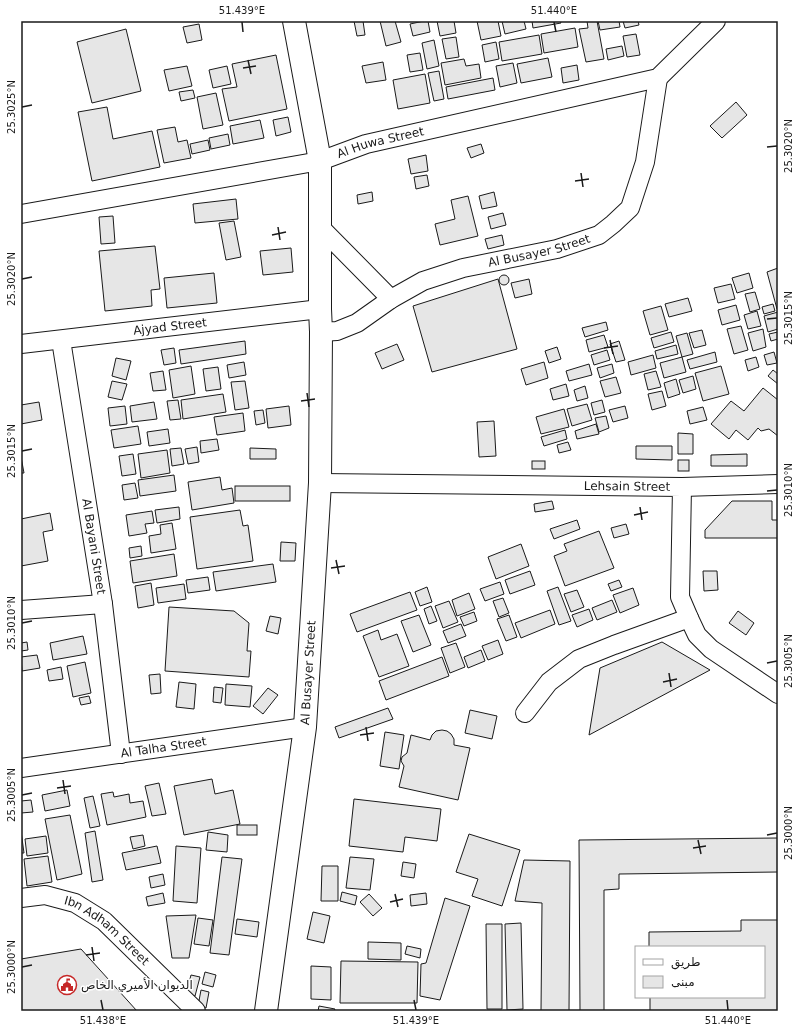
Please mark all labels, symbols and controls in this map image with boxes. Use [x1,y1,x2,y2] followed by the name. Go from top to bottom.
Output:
[219,5,265,16] text: 51.439°E
[531,5,577,16] text: 51.440°E
[6,80,17,134] text: 25.3025°N
[783,119,794,173] text: 25.3020°N
[335,124,425,161] street label: Al Huwa Street
[487,231,592,270] street label: Al Busayer Street
[6,252,17,306] text: 25.3020°N
[783,291,794,345] text: 25.3015°N
[132,315,208,338] street label: Ajyad Street
[6,424,17,478] text: 25.3015°N
[783,463,794,517] text: 25.3010°N
[584,479,671,494] street label: Lehsain Street
[79,498,108,596] street label: Al Bayani Street
[6,596,17,650] text: 25.3010°N
[298,620,319,725] street label: Al Busayer Street
[783,634,794,688] text: 25.3005°N
[120,734,208,761] street label: Al Talha Street
[6,768,17,822] text: 25.3005°N
[783,806,794,860] text: 25.3000°N
[63,893,152,968] street label: Ibn Adham Street
[6,940,17,994] text: 25.3000°N
[635,946,765,998] legend
[671,955,701,970] text: طريق
[56,974,78,996] public building icon: الديوان الأميري الخاص
[671,975,695,989] text: مبنى
[81,977,193,993] place label: الديوان الأميري الخاص
[80,1015,126,1026] text: 51.438°E
[393,1015,439,1026] text: 51.439°E
[705,1015,751,1026] text: 51.440°E

